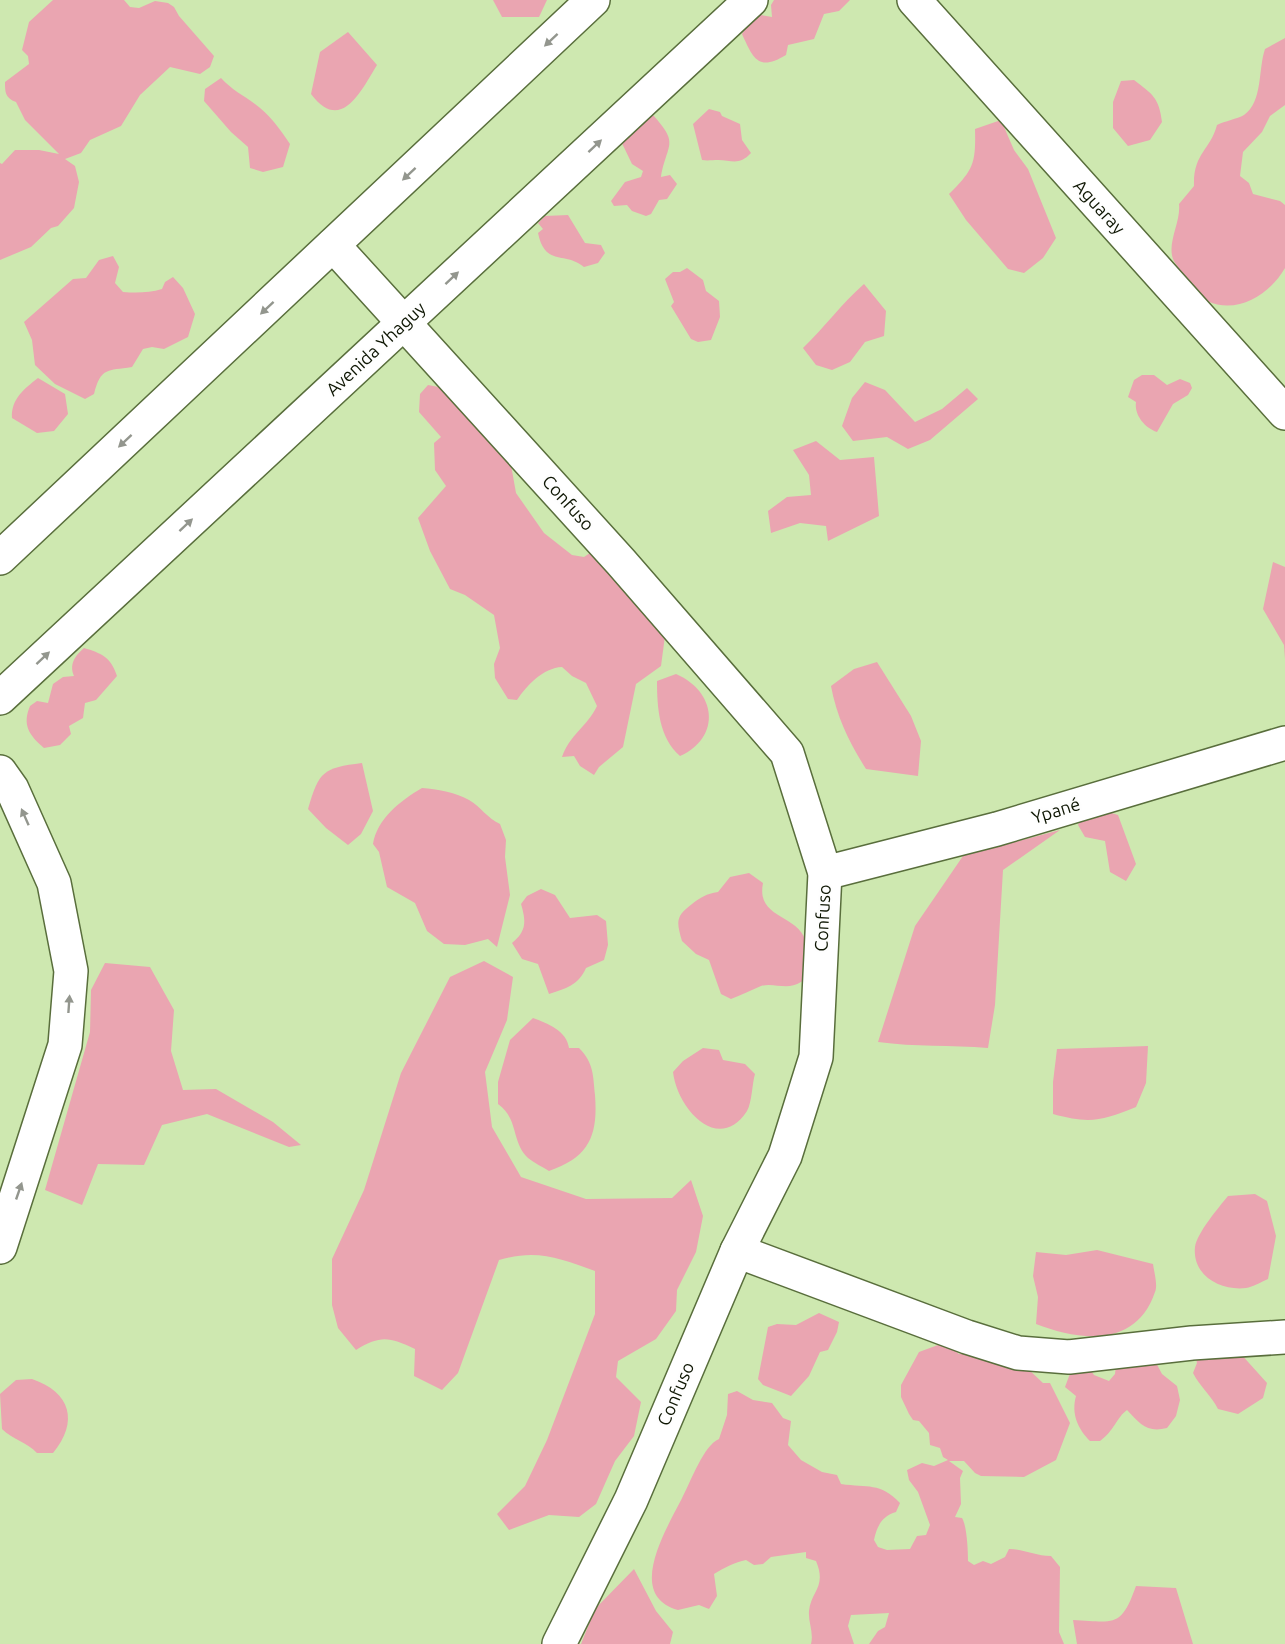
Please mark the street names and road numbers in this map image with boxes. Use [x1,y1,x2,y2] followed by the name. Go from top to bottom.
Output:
[1070,175,1130,238] street label: Aguaray
[322,297,429,399] street label: Avenida Yhaguy
[539,471,599,534] street label: Confuso
[1029,793,1082,827] street label: Ypané
[810,884,834,952] street label: Confuso
[653,1359,697,1428] street label: Confuso

